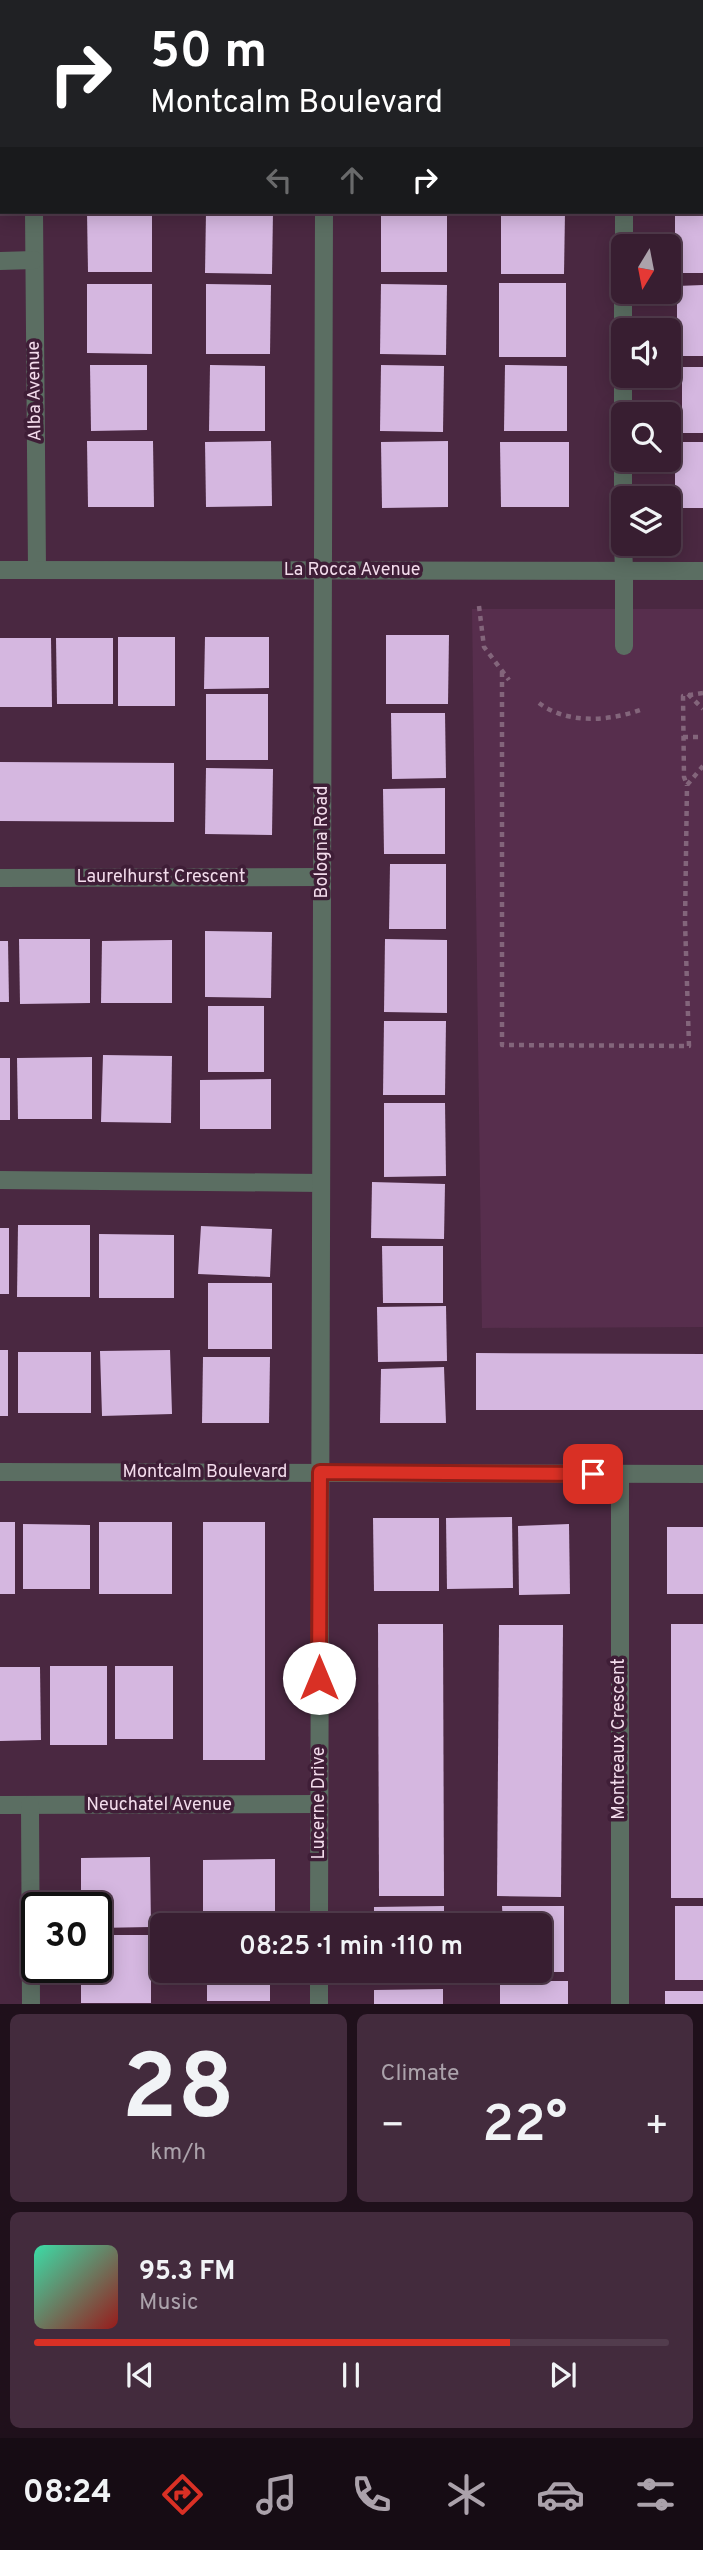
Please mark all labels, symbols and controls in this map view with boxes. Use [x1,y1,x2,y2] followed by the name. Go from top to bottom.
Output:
[150,23,267,85] text: 50 m
[35,28,126,119] icon: right
[150,84,443,124] text: Montcalm Boulevard
[260,161,298,199] icon: left
[333,161,371,199] icon: ahead
[406,161,444,199] icon: right
[611,234,681,304] north arrow
[611,234,681,556] map controls
[611,318,681,388] button: sound
[23,341,47,441] street label: Alba Avenue
[611,402,681,472] button: search
[611,486,681,556] button: layers
[284,559,420,582] street label: La Rocca Avenue
[311,786,334,898] street label: Bologna Road
[77,866,245,889] street label: Laurelhurst Crescent
[563,1444,623,1504] pin
[574,1455,612,1493] icon: arrive
[123,1461,287,1484] street label: Montcalm Boulevard
[282,1641,356,1715] position arrow
[608,1658,631,1820] street label: Montreaux Crescent
[308,1747,331,1860] street label: Lucerne Drive
[86,1794,232,1817] street label: Neuchatel Avenue
[21,1892,112,1983] speed limit sign: 30
[239,1931,463,1964] text: 08:25 · 1 min · 110 m
[122,2036,235,2151] text: 28
[381,2060,459,2089] text: Climate
[482,2094,567,2160] text: 22°
[381,2103,405,2152] text: −
[644,2103,669,2152] text: +
[150,2139,206,2168] text: km/h
[139,2256,235,2289] text: 95.3 FM
[139,2289,199,2318] text: Music
[121,2356,159,2394] icon: previous
[332,2356,370,2394] icon: pause
[544,2356,582,2394] icon: next
[158,2470,207,2519] icon: directions
[252,2470,301,2519] icon: music
[347,2470,396,2519] icon: phone
[442,2470,491,2519] icon: climate
[536,2470,585,2519] icon: car
[631,2470,680,2519] icon: filters
[23,2474,112,2514] text: 08:24

